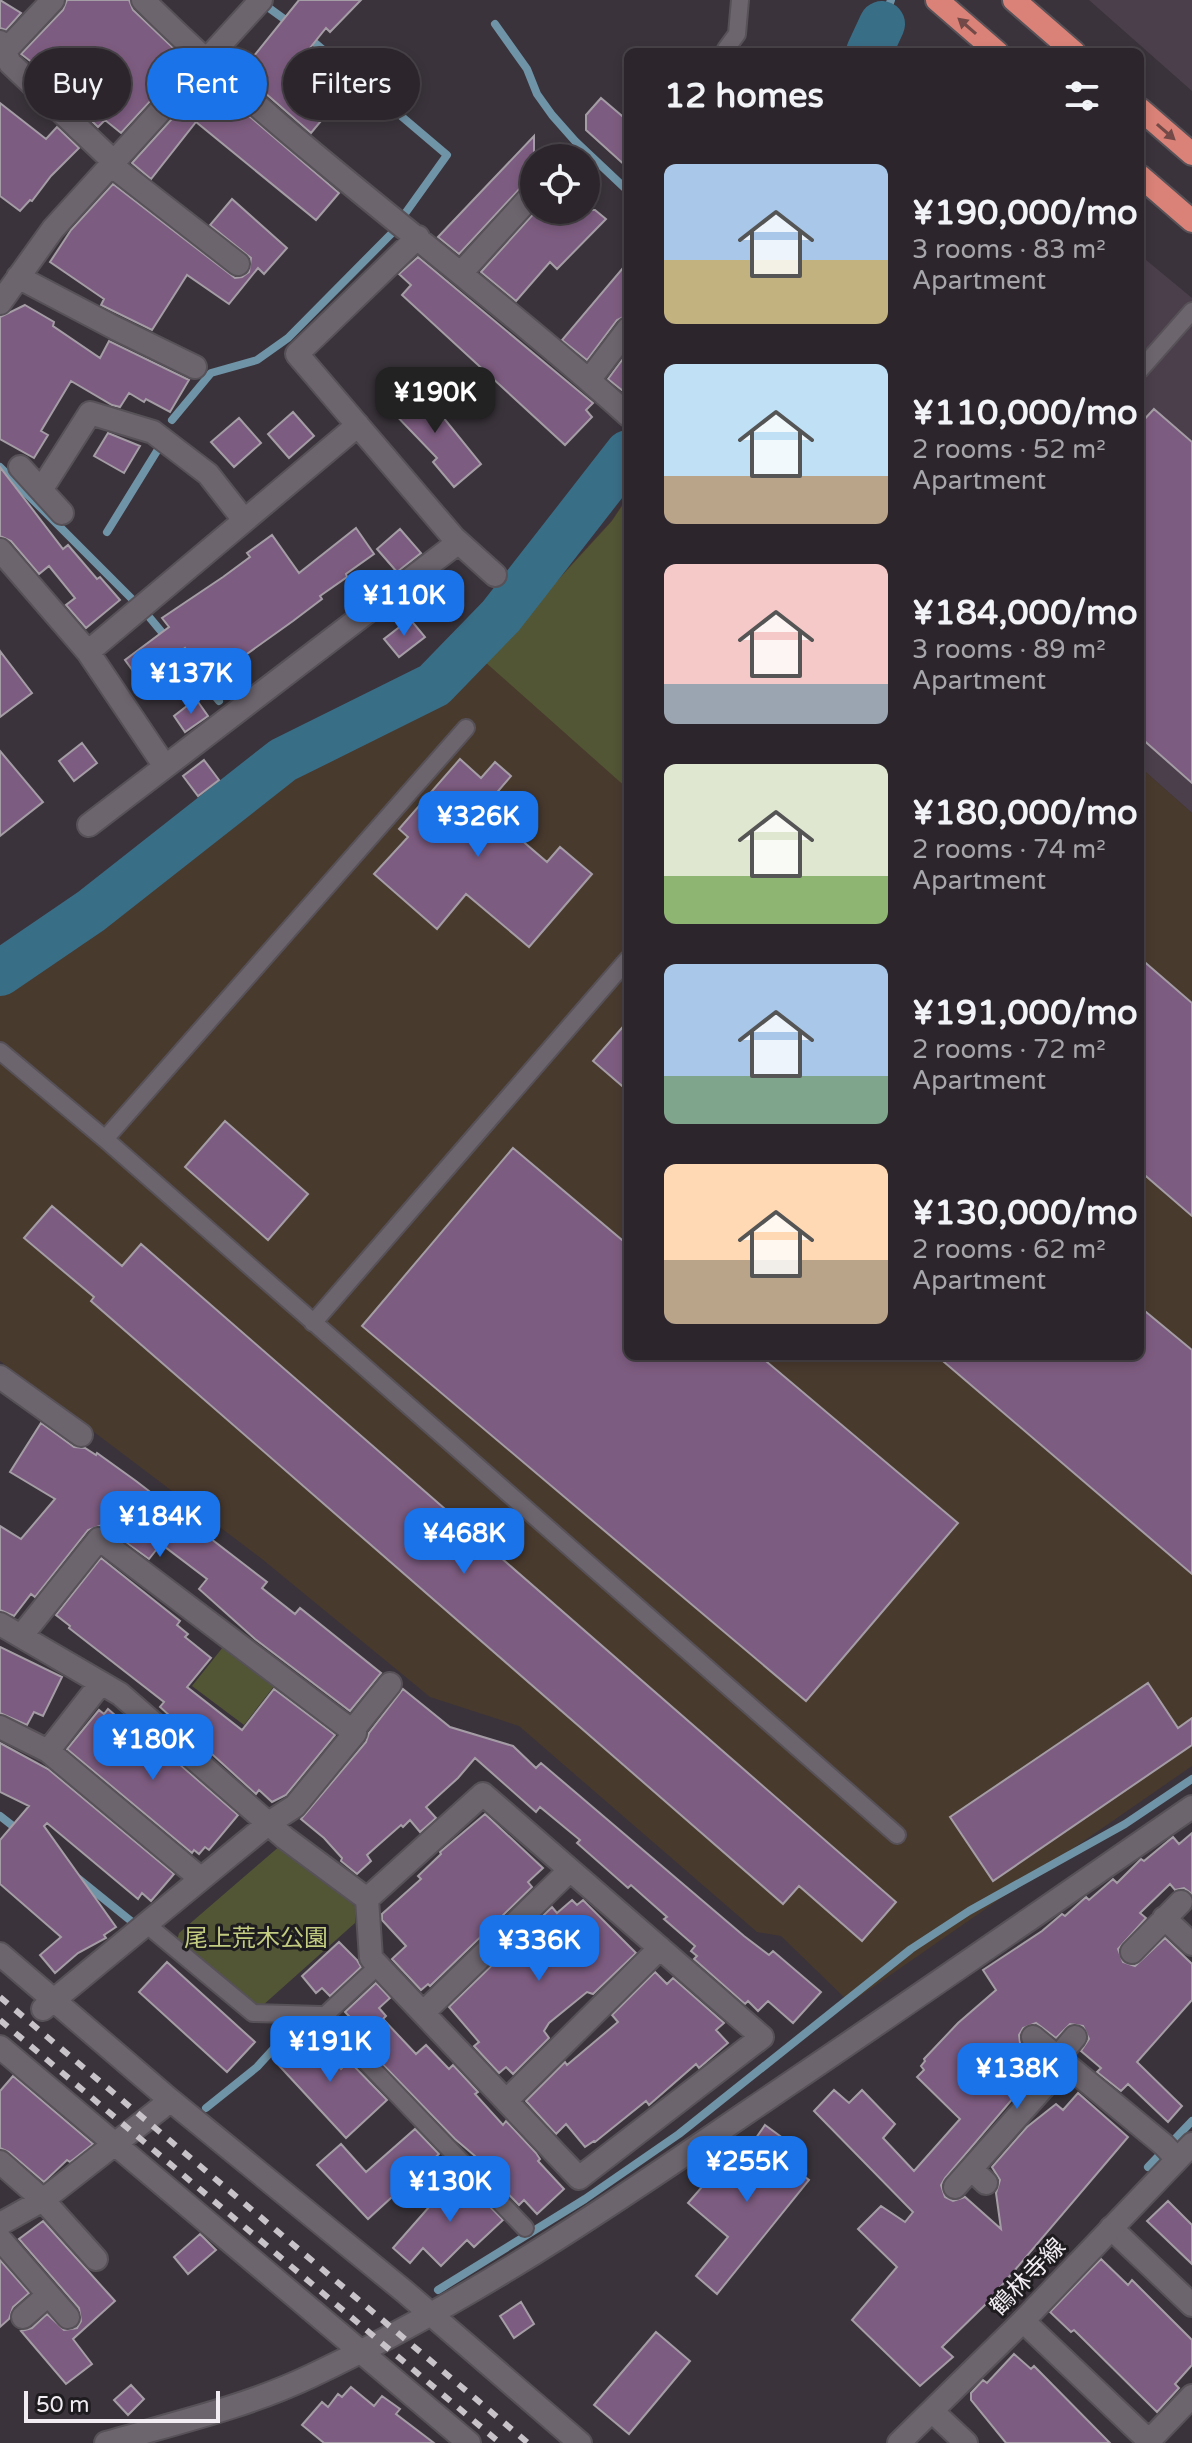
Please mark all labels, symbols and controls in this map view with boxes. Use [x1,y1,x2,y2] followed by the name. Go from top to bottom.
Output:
[958,18,978,35] one-way arrow
[24,48,131,120] chip: Buy
[147,48,267,120] chip: Rent
[283,48,420,120] chip: Filters
[1060,74,1104,118] icon: filters
[664,76,824,117] text: 12 homes
[1156,122,1176,140] one-way arrow
[520,144,600,224] map controls
[520,144,600,224] button: locate
[912,193,1138,234] text: ¥190,000/mo
[728,196,824,292] icon: home
[912,234,1106,265] text: 3 rooms · 83 m²
[912,265,1046,296] text: Apartment
[379,367,491,435] pin: ¥190K
[393,377,477,408] text: ¥190K
[912,393,1138,434] text: ¥110,000/mo
[728,396,824,492] icon: home
[912,434,1106,465] text: 2 rooms · 52 m²
[912,465,1046,496] text: Apartment
[348,570,460,638] pin: ¥110K
[362,580,446,611] text: ¥110K
[912,593,1138,634] text: ¥184,000/mo
[728,596,824,692] icon: home
[912,634,1106,665] text: 3 rooms · 89 m²
[135,648,247,716] pin: ¥137K
[149,658,233,689] text: ¥137K
[912,665,1046,696] text: Apartment
[422,791,534,859] pin: ¥326K
[912,793,1138,834] text: ¥180,000/mo
[728,796,824,892] icon: home
[436,801,520,832] text: ¥326K
[912,834,1106,865] text: 2 rooms · 74 m²
[912,865,1046,896] text: Apartment
[912,993,1138,1034] text: ¥191,000/mo
[728,996,824,1092] icon: home
[912,1034,1106,1065] text: 2 rooms · 72 m²
[912,1065,1046,1096] text: Apartment
[912,1193,1138,1234] text: ¥130,000/mo
[728,1196,824,1292] icon: home
[912,1234,1106,1265] text: 2 rooms · 62 m²
[912,1265,1046,1296] text: Apartment
[104,1491,216,1559] pin: ¥184K
[118,1501,202,1532] text: ¥184K
[408,1508,520,1576] pin: ¥468K
[422,1518,506,1549] text: ¥468K
[97,1714,209,1782] pin: ¥180K
[111,1724,195,1755] text: ¥180K
[483,1915,595,1983] pin: ¥336K
[184,1924,328,1953] park label: 尾上荒木公園
[497,1925,581,1956] text: ¥336K
[274,2016,386,2084] pin: ¥191K
[288,2026,372,2057] text: ¥191K
[961,2043,1073,2111] pin: ¥138K
[975,2053,1059,2084] text: ¥138K
[691,2136,803,2204] pin: ¥255K
[705,2146,789,2177] text: ¥255K
[394,2156,506,2224] pin: ¥130K
[408,2166,492,2197] text: ¥130K
[984,2232,1072,2322] street label: 鶴林寺線
[24,2387,220,2423] scale bar
[36,2392,90,2418] text: 50 m

